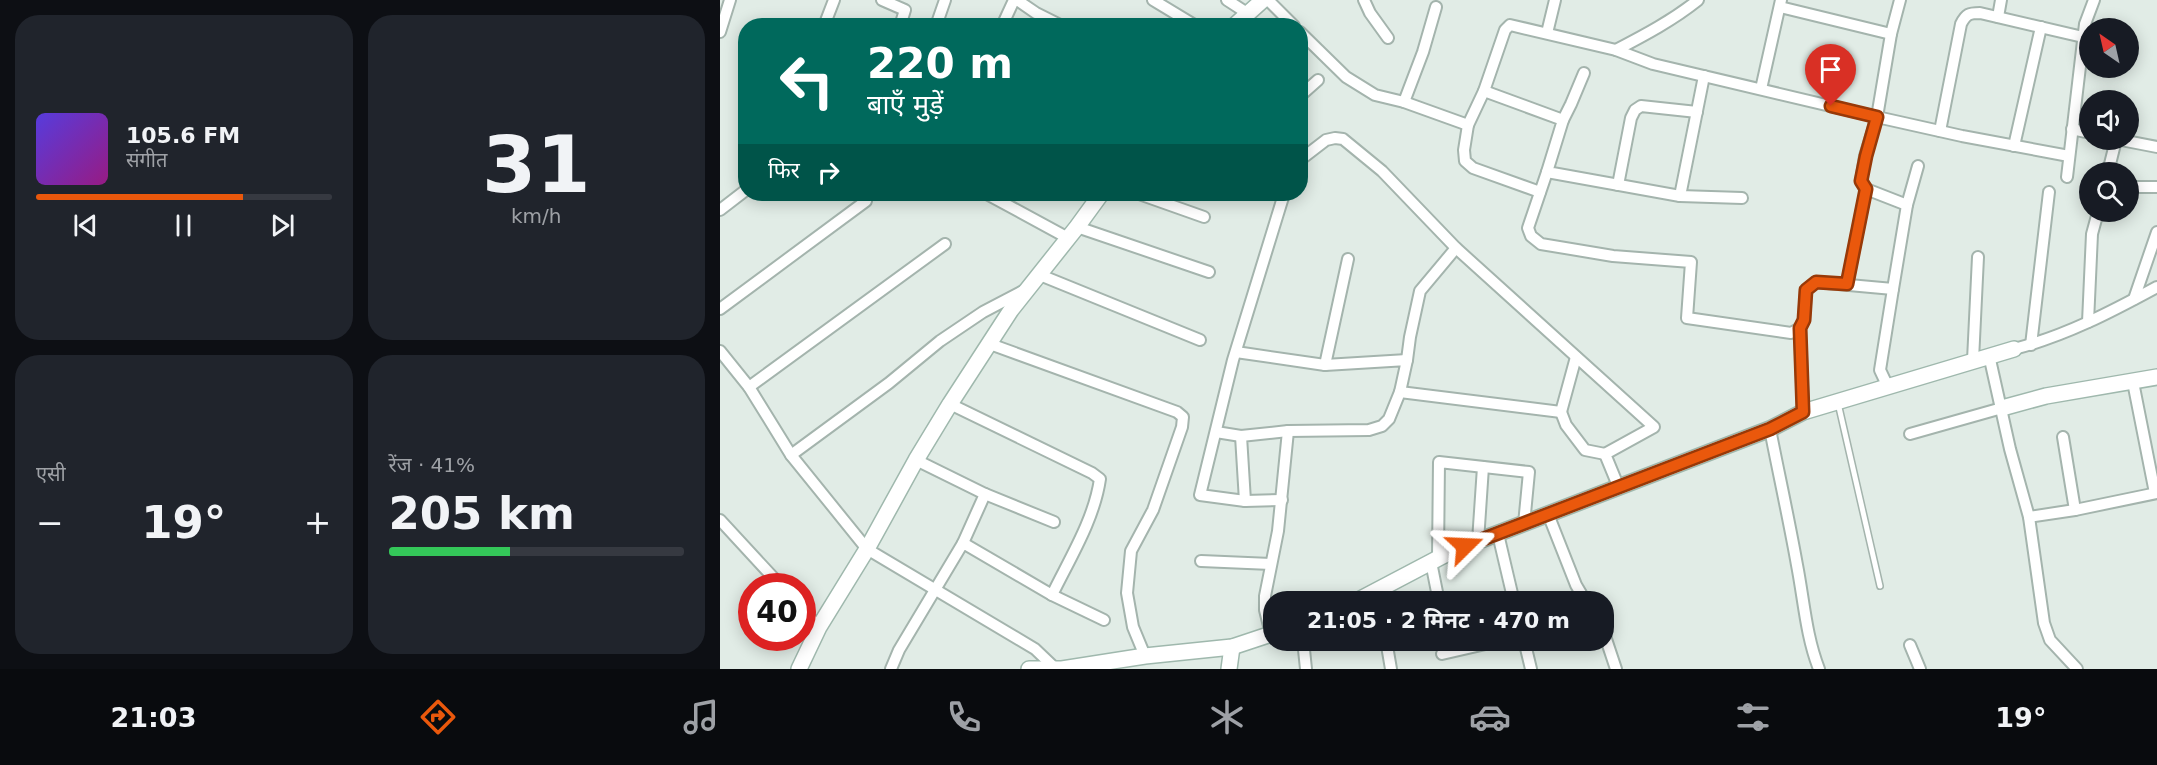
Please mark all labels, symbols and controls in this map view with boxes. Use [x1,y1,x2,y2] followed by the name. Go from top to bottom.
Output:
[2079,18,2139,78] north arrow
[2079,18,2139,222] map controls
[867,39,1013,88] text: 220 m
[768,42,846,120] icon: left
[1805,44,1856,106] pin
[1814,53,1847,86] icon: arrive
[867,89,944,120] text: बाएँ मुड़ें
[2079,90,2139,150] button: sound
[482,120,591,210] text: 31
[126,123,240,148] text: 105.6 FM
[126,148,167,172] text: संगीत
[812,156,845,189] icon: right
[768,158,800,183] text: फिर
[2079,162,2139,222] button: search
[511,204,561,228] text: km/h
[69,209,102,242] icon: previous
[167,209,200,242] icon: pause
[266,209,299,242] icon: next
[389,453,475,477] text: रेंज · 41%
[36,462,66,486] text: एसी
[389,487,575,540] text: 205 km
[141,496,226,549] text: 19°
[36,503,64,542] text: −
[304,503,332,542] text: +
[1433,514,1497,578] position arrow
[738,573,816,651] speed limit sign: 40
[1307,608,1570,633] text: 21:05 · 2 मिनट · 470 m
[417,696,459,738] icon: directions
[680,696,722,738] icon: music
[943,696,985,738] icon: phone
[1206,696,1248,738] icon: climate
[1469,696,1511,738] icon: car
[1732,696,1774,738] icon: filters
[110,702,196,733] text: 21:03
[1995,702,2046,733] text: 19°

